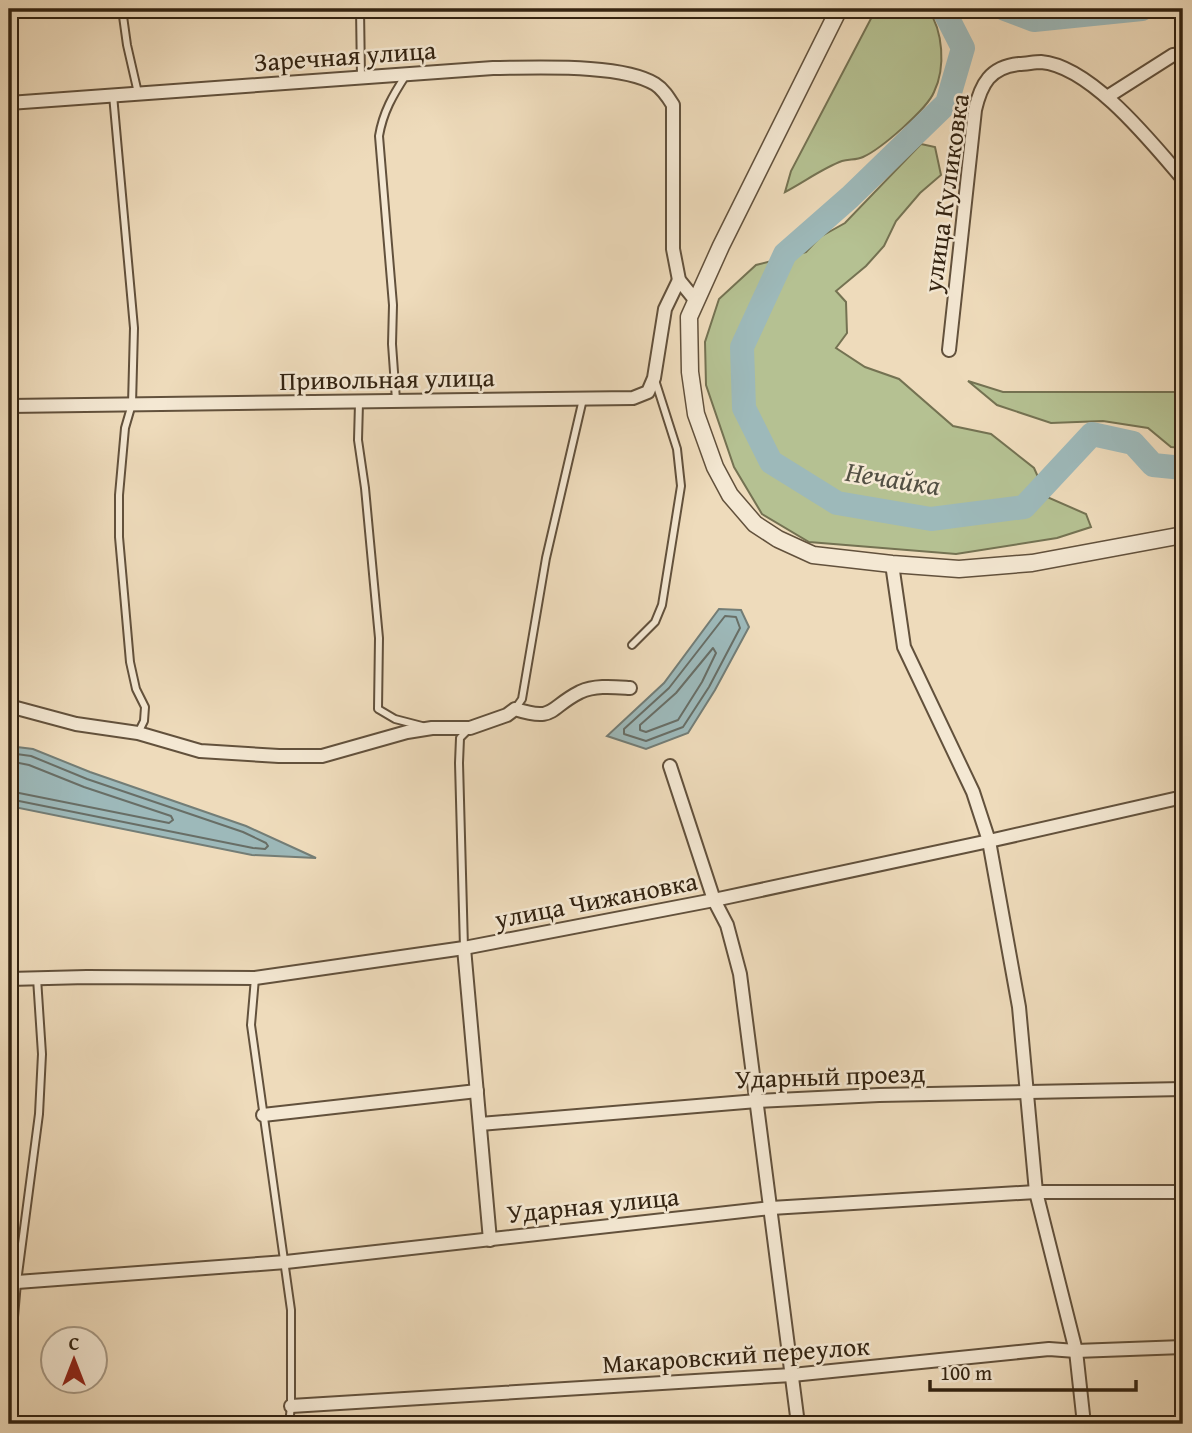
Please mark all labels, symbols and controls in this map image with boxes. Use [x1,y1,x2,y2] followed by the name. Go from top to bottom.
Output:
[253,30,438,81] street label: Заречная улица
[912,90,979,296] street label: улица Куликовка
[279,357,496,400] street label: Привольная улица
[843,450,944,505] water label: Нечайка
[490,861,701,938] street label: улица Чижановка
[734,1053,926,1098] street label: Ударный проезд
[505,1176,682,1233] street label: Ударная улица
[38,1324,108,1394] north arrow
[601,1326,871,1383] street label: Макаровский переулок
[69,1329,80,1357] text: С
[930,1349,1136,1393] scale bar
[940,1357,992,1388] text: 100 m

